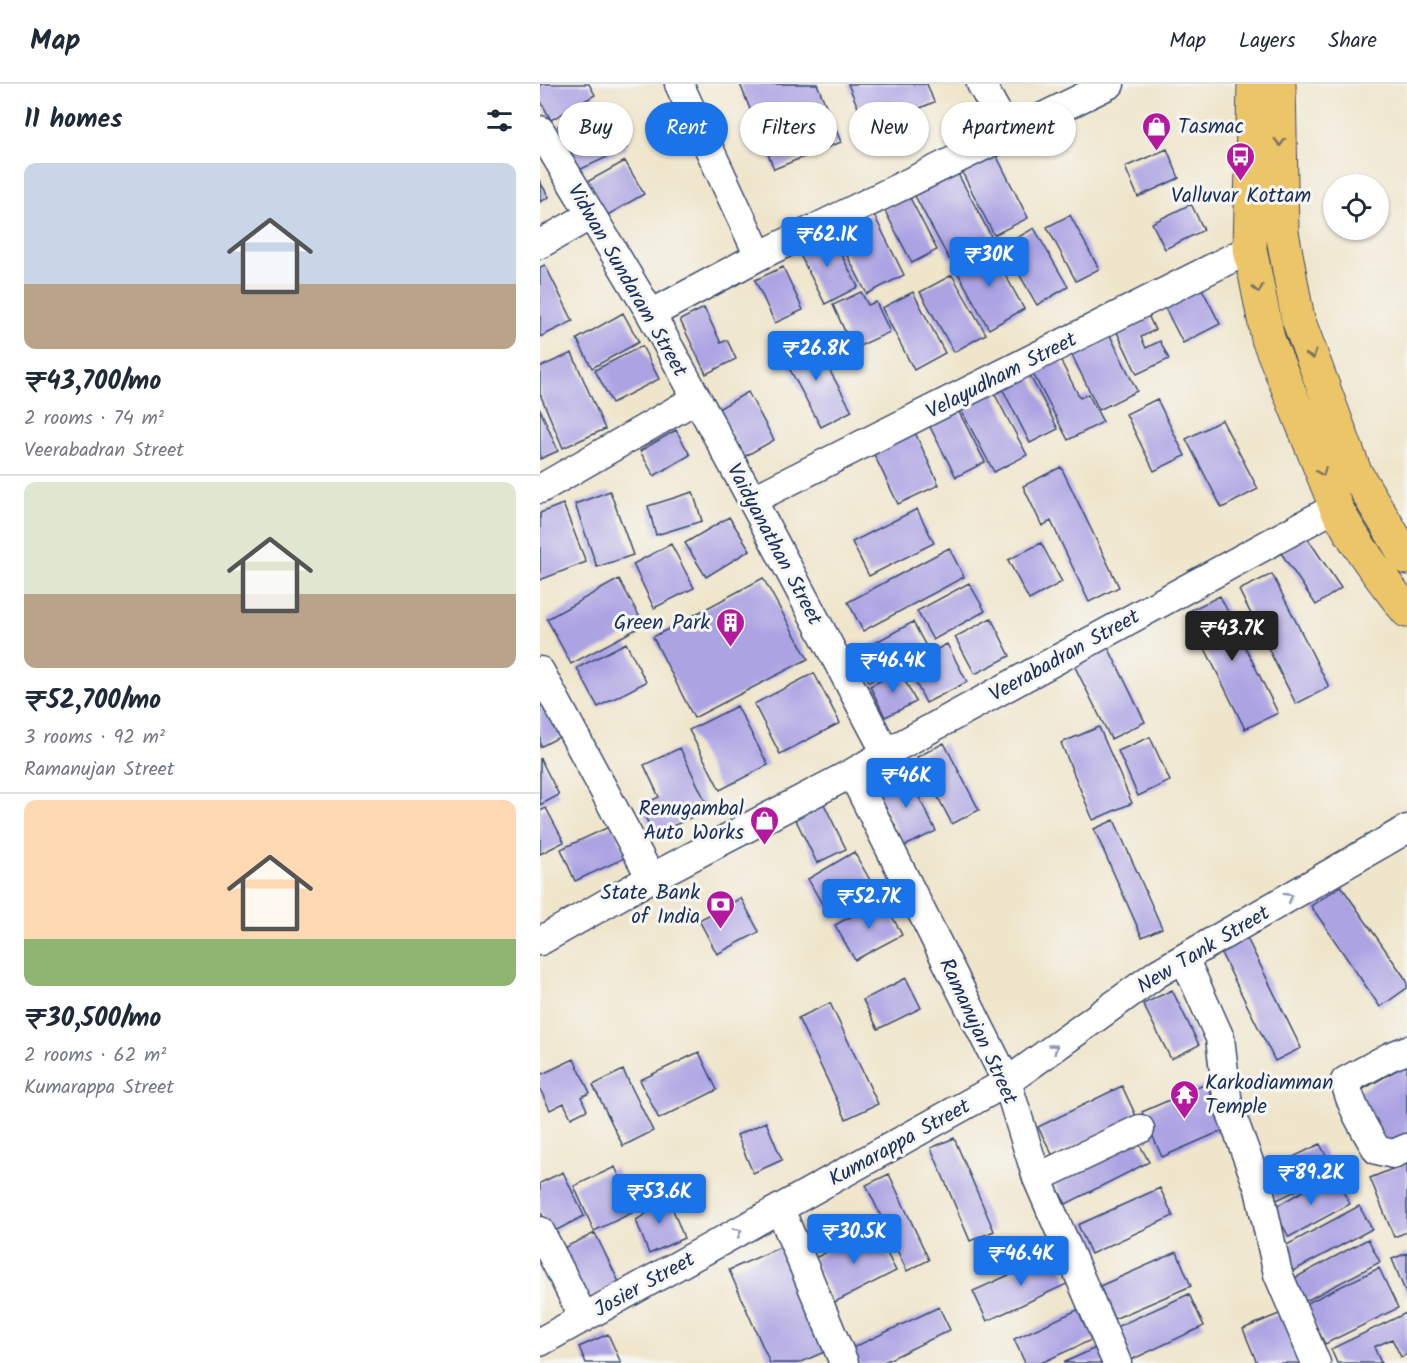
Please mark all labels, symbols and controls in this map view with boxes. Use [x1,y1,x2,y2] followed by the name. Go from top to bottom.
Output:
[30,19,81,64] text: Map
[1169,25,1206,58] text: Map
[1239,25,1295,58] text: Layers
[1328,25,1377,58] text: Share
[24,99,122,141] text: 11 homes
[558,102,633,156] chip: Buy
[645,102,728,156] chip: Rent
[740,102,837,156] chip: Filters
[849,102,929,156] chip: New
[941,102,1076,156] chip: Apartment
[483,104,516,137] icon: filters
[1141,110,1173,152] shop icon: Tasmac
[1178,111,1244,144] place label: Tasmac
[1274,138,1286,147] one-way arrow
[1225,140,1257,182] bus stop icon: Valluvar Kottam
[1323,174,1389,240] map controls
[1323,174,1389,240] button: locate
[558,178,696,384] street label: Vidwan Sundaram Street
[1171,180,1311,213] place label: Valluvar Kottam
[216,202,324,310] icon: home
[778,217,876,268] pin: ₹62.1K
[796,220,858,252] text: ₹62.1K
[953,237,1025,288] pin: ₹30K
[964,240,1014,272] text: ₹30K
[1251,283,1264,293] one-way arrow
[920,324,1084,429] street label: Velayudham Street
[767,331,865,382] pin: ₹26.8K
[782,334,850,366] text: ₹26.8K
[1304,349,1317,359] one-way arrow
[24,361,161,403] text: ₹43,700/mo
[24,403,164,435] text: 2 rooms · 74 m²
[24,435,184,467] text: Veerabadran Street
[717,458,831,632] street label: Vaidyanathan Street
[1314,467,1327,477] one-way arrow
[216,521,324,629] icon: home
[983,601,1147,711] street label: Veerabadran Street
[715,606,747,648] building icon: Green Park
[614,607,710,640] place label: Green Park
[1183,611,1281,662] pin: ₹43.7K
[1199,614,1265,646] text: ₹43.7K
[844,643,942,694] pin: ₹46.4K
[860,646,926,678] text: ₹46.4K
[24,680,161,722] text: ₹52,700/mo
[24,722,165,754] text: 3 rooms · 92 m²
[24,754,175,786] text: Ramanujan Street
[870,758,942,809] pin: ₹46K
[880,761,932,793] text: ₹46K
[638,793,744,850] place label: Renugambal Auto Works
[749,804,781,846] shop icon: Renugambal Auto Works
[216,839,324,947] icon: home
[601,877,700,934] place label: State Bank of India
[820,879,918,930] pin: ₹52.7K
[836,882,902,914] text: ₹52.7K
[705,888,737,930] bank icon: State Bank of India
[1283,893,1293,904] one-way arrow
[1131,897,1277,1003] street label: New Tank Street
[929,953,1026,1111] street label: Ramanujan Street
[24,998,161,1040] text: ₹30,500/mo
[24,1040,166,1072] text: 2 rooms · 62 m²
[1048,1044,1059,1055] one-way arrow
[1205,1067,1333,1124] place label: Karkodiamman Temple
[24,1072,174,1104] text: Kumarappa Street
[1168,1078,1200,1120] temple icon: Karkodiamman Temple
[823,1090,977,1196] street label: Kumarappa Street
[1262,1155,1360,1206] pin: ₹89.2K
[1277,1158,1345,1190] text: ₹89.2K
[610,1174,708,1225] pin: ₹53.6K
[626,1177,692,1209] text: ₹53.6K
[805,1214,903,1265] pin: ₹30.5K
[821,1217,887,1249] text: ₹30.5K
[732,1228,742,1239] one-way arrow
[972,1236,1070,1287] pin: ₹46.4K
[988,1239,1054,1271] text: ₹46.4K
[588,1243,702,1327] street label: Josier Street

